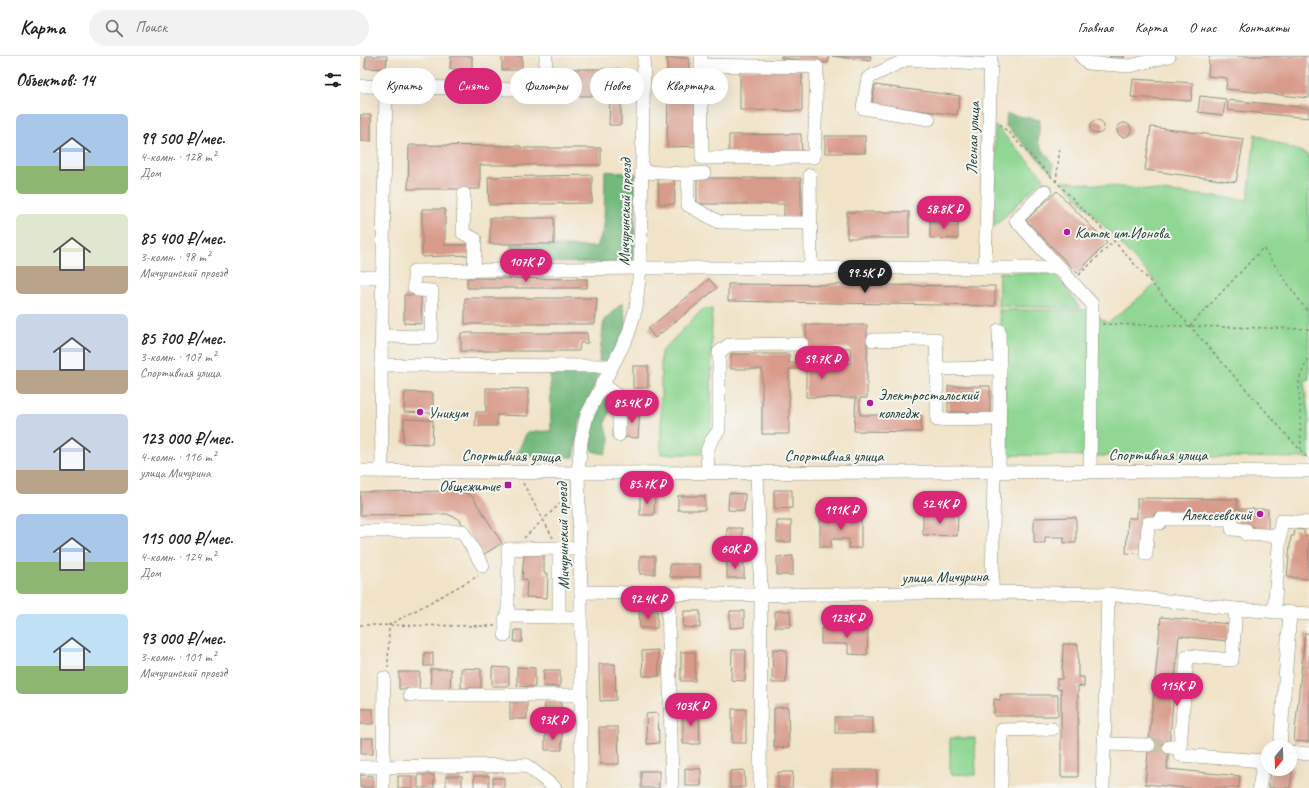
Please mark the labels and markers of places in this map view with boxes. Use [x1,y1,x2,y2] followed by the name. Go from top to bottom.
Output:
[907,196,981,230] pin: 58.8K ₽
[1075,223,1171,243] place label: Каток им.Ионова
[1062,227,1072,237] marker: Каток им.Ионова
[493,249,559,283] pin: 107K ₽
[828,260,902,294] pin: 99.5K ₽
[785,346,859,380] pin: 59.7K ₽
[878,385,980,423] place label: Электростальский колледж
[595,390,669,424] pin: 85.4K ₽
[865,398,875,408] marker: Электростальский колледж
[428,403,469,423] place label: Уникум
[415,407,425,417] marker: Уникум
[610,471,684,505] pin: 85.7K ₽
[439,476,502,496] place label: Общежитие
[503,480,513,490] marker: Общежитие
[903,491,977,525] pin: 52.4K ₽
[808,497,874,531] pin: 191K ₽
[1182,505,1253,525] place label: Алексеевский
[1255,509,1265,519] marker: Алексеевский
[707,536,763,570] pin: 60K ₽
[611,586,685,620] pin: 92.4K ₽
[814,605,880,639] pin: 123K ₽
[1144,673,1210,707] pin: 115K ₽
[658,693,724,727] pin: 103K ₽
[525,707,581,741] pin: 93K ₽

